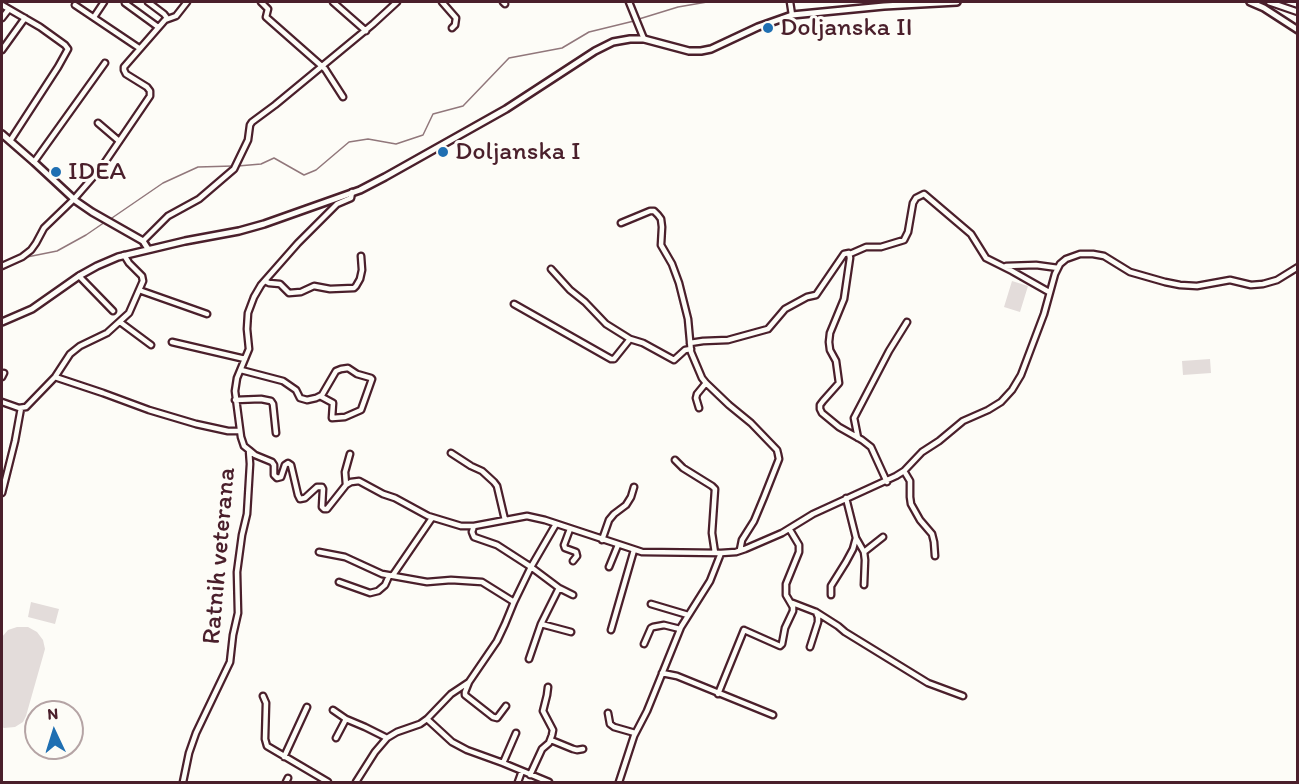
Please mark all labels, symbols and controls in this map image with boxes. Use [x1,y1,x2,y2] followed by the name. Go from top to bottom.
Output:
[780,12,912,44] place label: Doljanska II
[761,21,775,35] marker: Doljanska II
[455,136,581,168] place label: Doljanska I
[436,145,450,159] marker: Doljanska I
[68,156,126,188] place label: IDEA
[49,165,63,179] marker: IDEA
[197,466,243,646] street label: Ratnih veterana
[24,700,84,760] north arrow
[47,704,59,723] text: N

